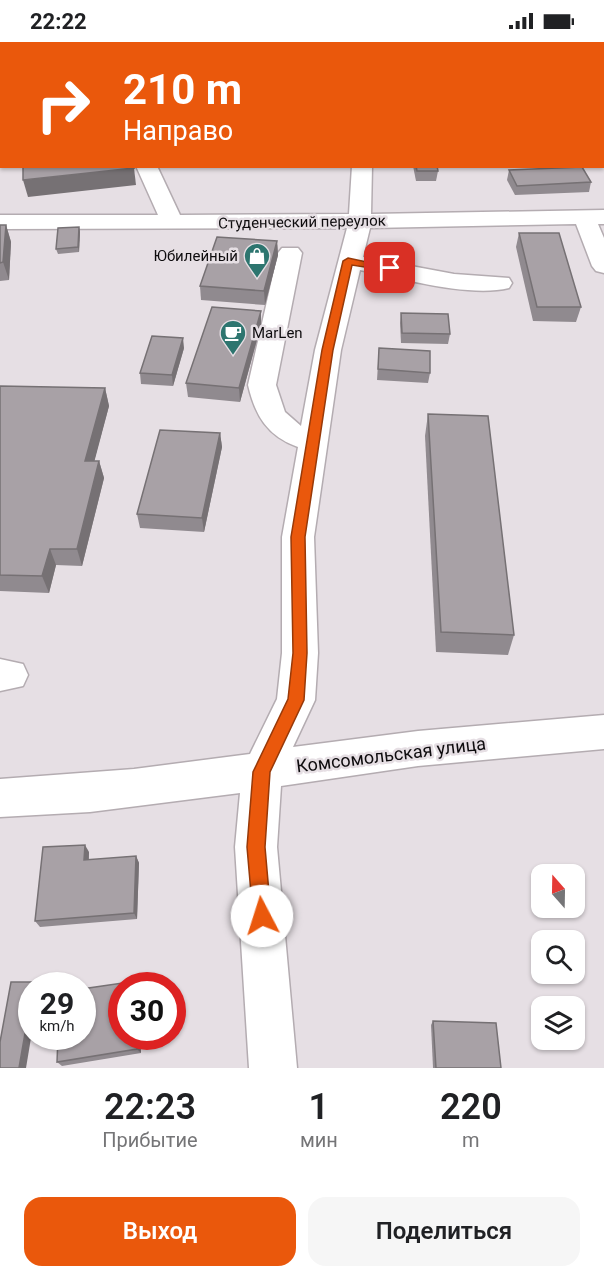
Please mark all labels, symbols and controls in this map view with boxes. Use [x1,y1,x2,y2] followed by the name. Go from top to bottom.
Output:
[30,9,87,34] text: 22:22
[123,65,242,114] text: 210 m
[24,66,102,144] icon: right
[123,115,233,147] text: Направо
[218,212,386,232] street label: Студенческий переулок
[242,241,272,279] shop icon: Юбилейный
[364,242,415,293] pin
[154,247,238,265] place label: Юбилейный
[373,251,406,284] icon: arrive
[218,318,248,356] cafe icon: MarLen
[252,324,303,342] place label: MarLen
[295,732,487,777] street label: Комсомольская улица
[531,864,585,918] north arrow
[531,864,585,1050] map controls
[230,884,294,948] position arrow
[531,930,585,984] button: search
[108,972,186,1050] speed limit sign: 30
[40,986,74,1021] text: 29
[531,996,585,1050] button: layers
[39,1017,75,1035] text: km/h
[104,1086,196,1128] text: 22:23
[309,1086,329,1128] text: 1
[440,1086,502,1128] text: 220
[102,1128,198,1152] text: Прибытие
[300,1128,338,1152] text: мин
[462,1128,480,1152] text: m
[24,1197,296,1266] button: Выход
[308,1197,580,1266] button: Поделиться

